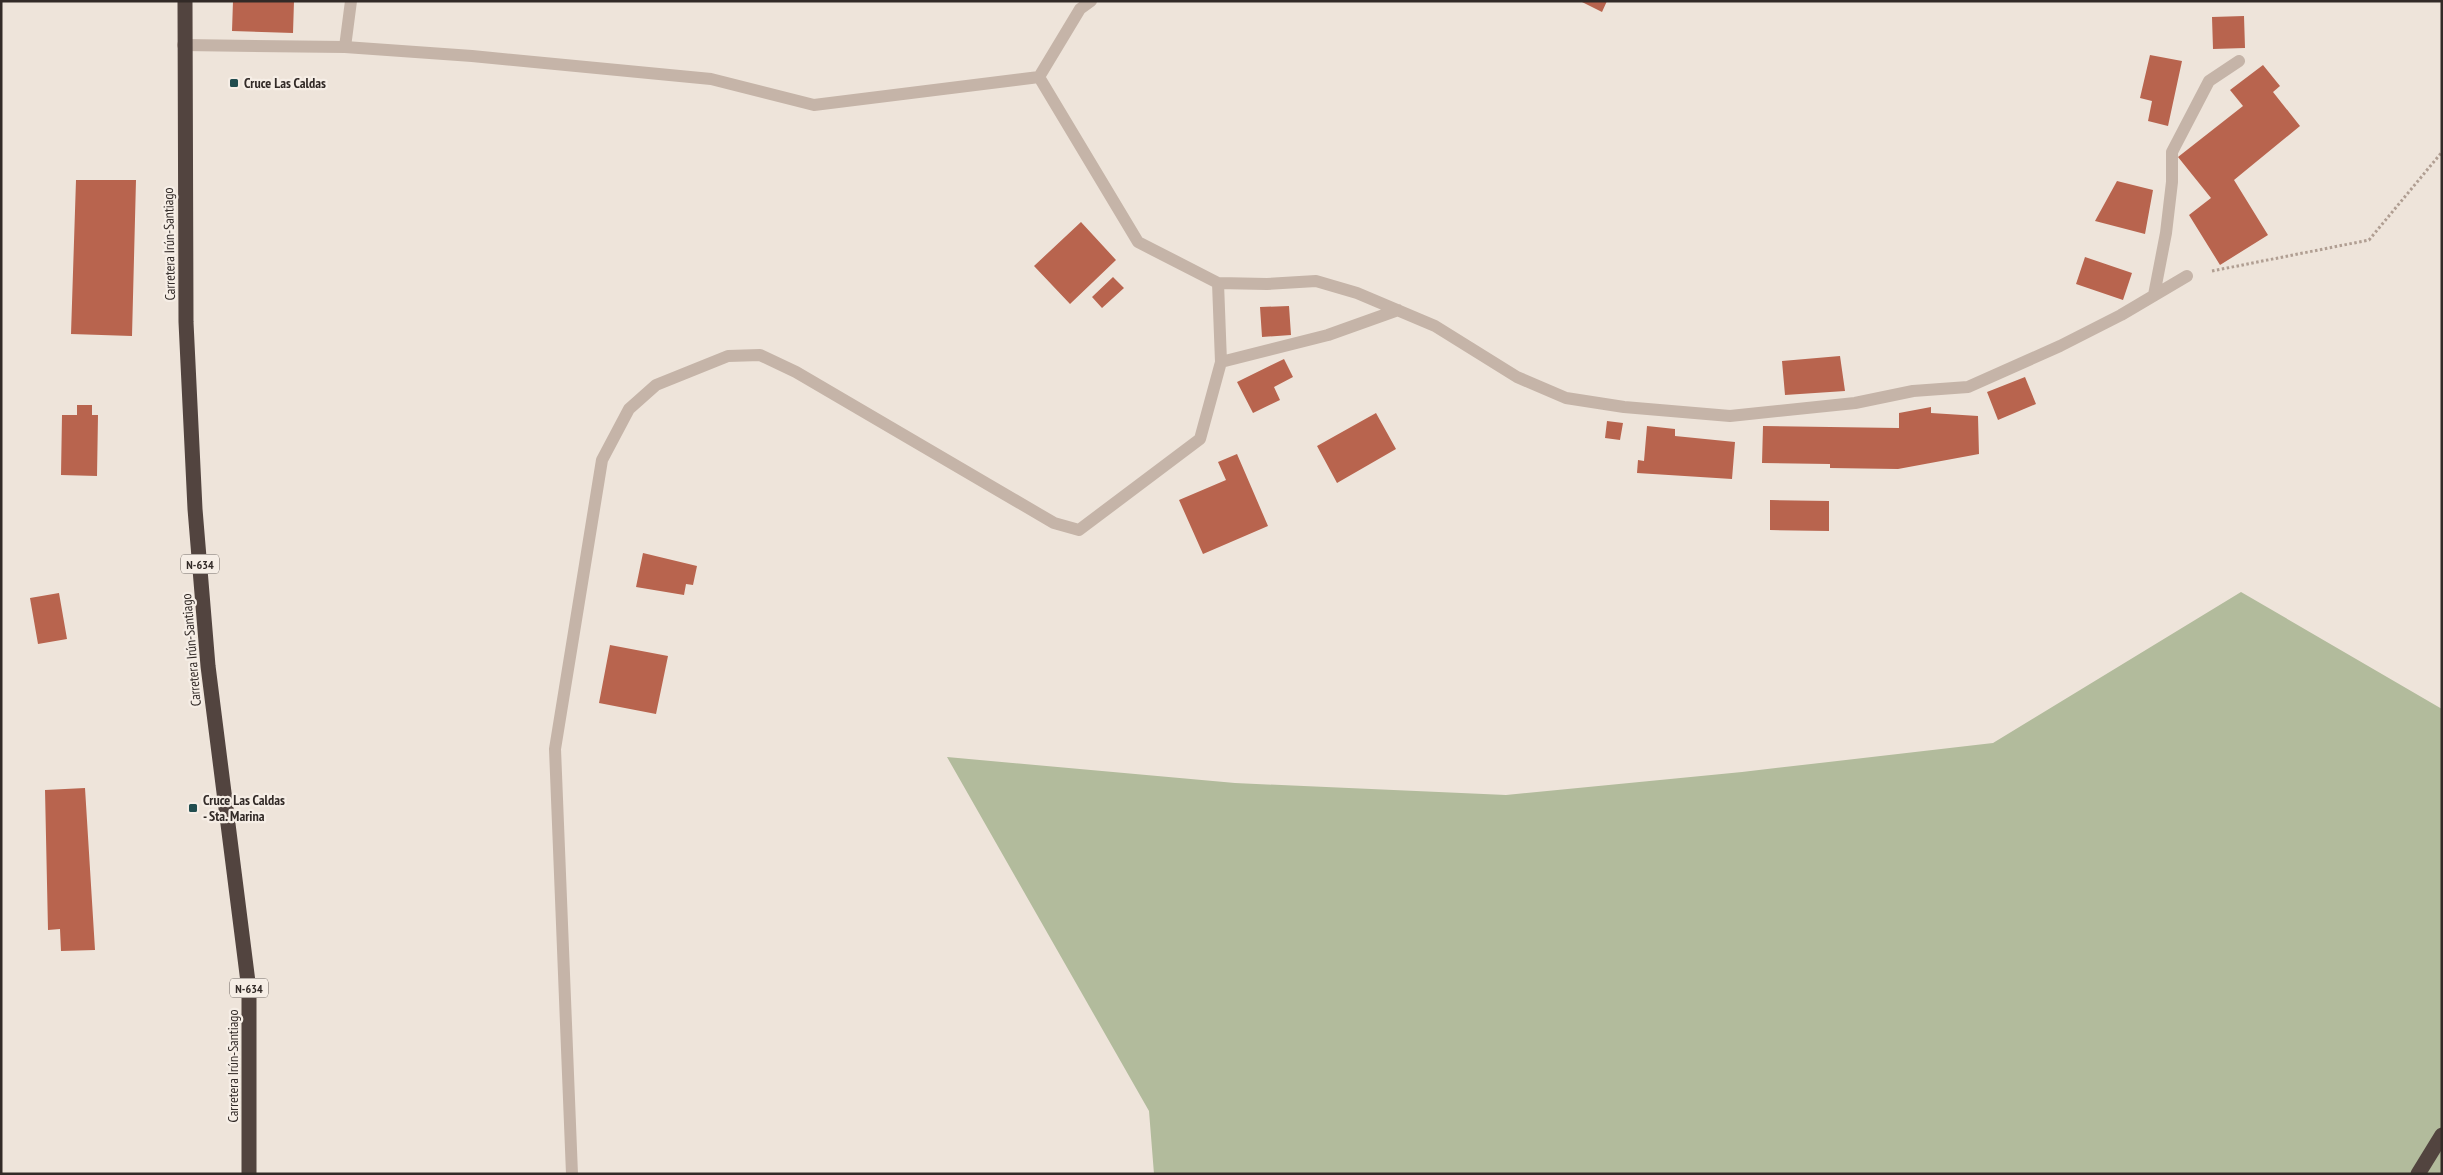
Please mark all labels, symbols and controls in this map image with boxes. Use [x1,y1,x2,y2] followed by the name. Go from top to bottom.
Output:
[244,74,326,92] place label: Cruce Las Caldas
[228,77,240,89] marker: Cruce Las Caldas
[159,187,179,301] street label: Carretera Irún-Santiago
[181,554,219,574] road number: N-634
[177,593,205,707] street label: Carretera Irún-Santiago
[203,791,285,825] place label: Cruce Las Caldas - Sta. Marina
[187,802,199,814] marker: Cruce Las Caldas - Sta. Marina
[230,978,268,998] road number: N-634
[224,1010,242,1122] street label: Carretera Irún-Santiago

